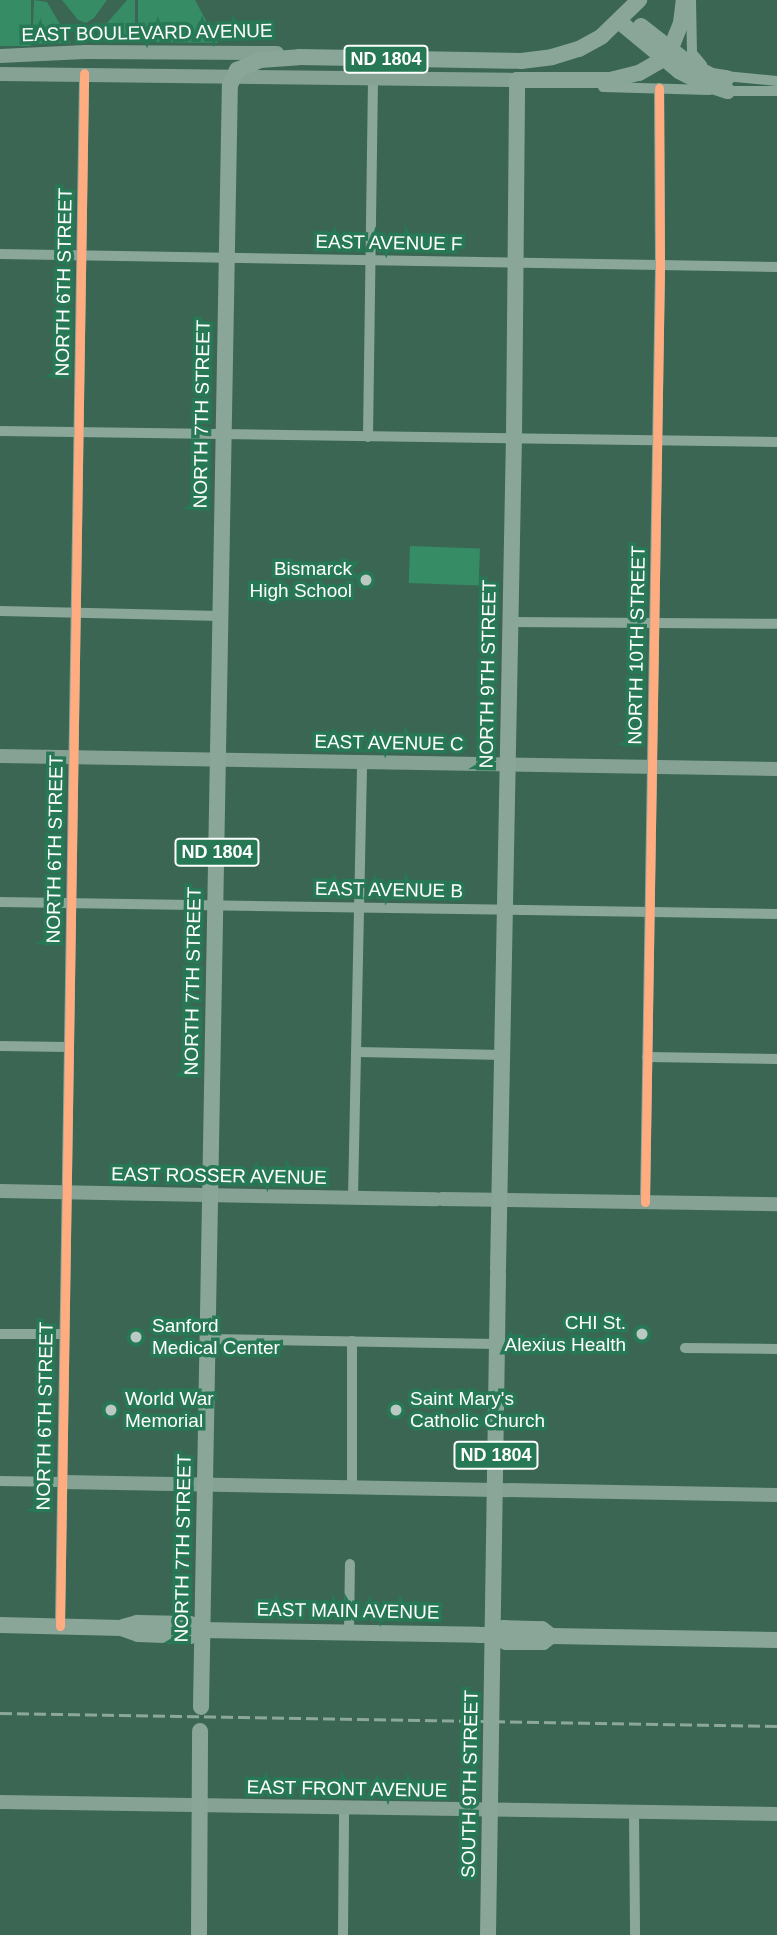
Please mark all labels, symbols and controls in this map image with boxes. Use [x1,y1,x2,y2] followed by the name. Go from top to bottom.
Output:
[20,19,274,47] street label: EAST BOULEVARD AVENUE
[342,44,430,74] road number: ND 1804
[51,188,77,376] street label: NORTH 6TH STREET
[315,230,463,256] street label: EAST AVENUE F
[189,320,215,508] street label: NORTH 7TH STREET
[624,545,650,745] street label: NORTH 10TH STREET
[250,558,352,602] place label: Bismarck High School
[358,572,374,588] marker: Bismarck High School
[475,580,501,768] street label: NORTH 9TH STREET
[313,730,465,756] street label: EAST AVENUE C
[42,755,68,943] street label: NORTH 6TH STREET
[173,838,261,866] road number: ND 1804
[314,877,464,903] street label: EAST AVENUE B
[180,887,206,1075] street label: NORTH 7TH STREET
[110,1163,328,1189] street label: EAST ROSSER AVENUE
[505,1312,626,1356] place label: CHI St. Alexius Health
[152,1315,280,1359] place label: Sanford Medical Center
[32,1322,58,1510] street label: NORTH 6TH STREET
[632,1324,652,1344] marker: CHI St. Alexius Health
[126,1327,146,1347] marker: Sanford Medical Center
[125,1388,214,1432] place label: World War Memorial
[410,1388,545,1432] place label: Saint Mary's Catholic Church
[103,1402,119,1418] marker: World War Memorial
[388,1402,404,1418] marker: Saint Mary's Catholic Church
[452,1440,540,1470] road number: ND 1804
[170,1454,196,1642] street label: NORTH 7TH STREET
[256,1598,440,1624] street label: EAST MAIN AVENUE
[457,1690,483,1878] street label: SOUTH 9TH STREET
[246,1776,448,1802] street label: EAST FRONT AVENUE

